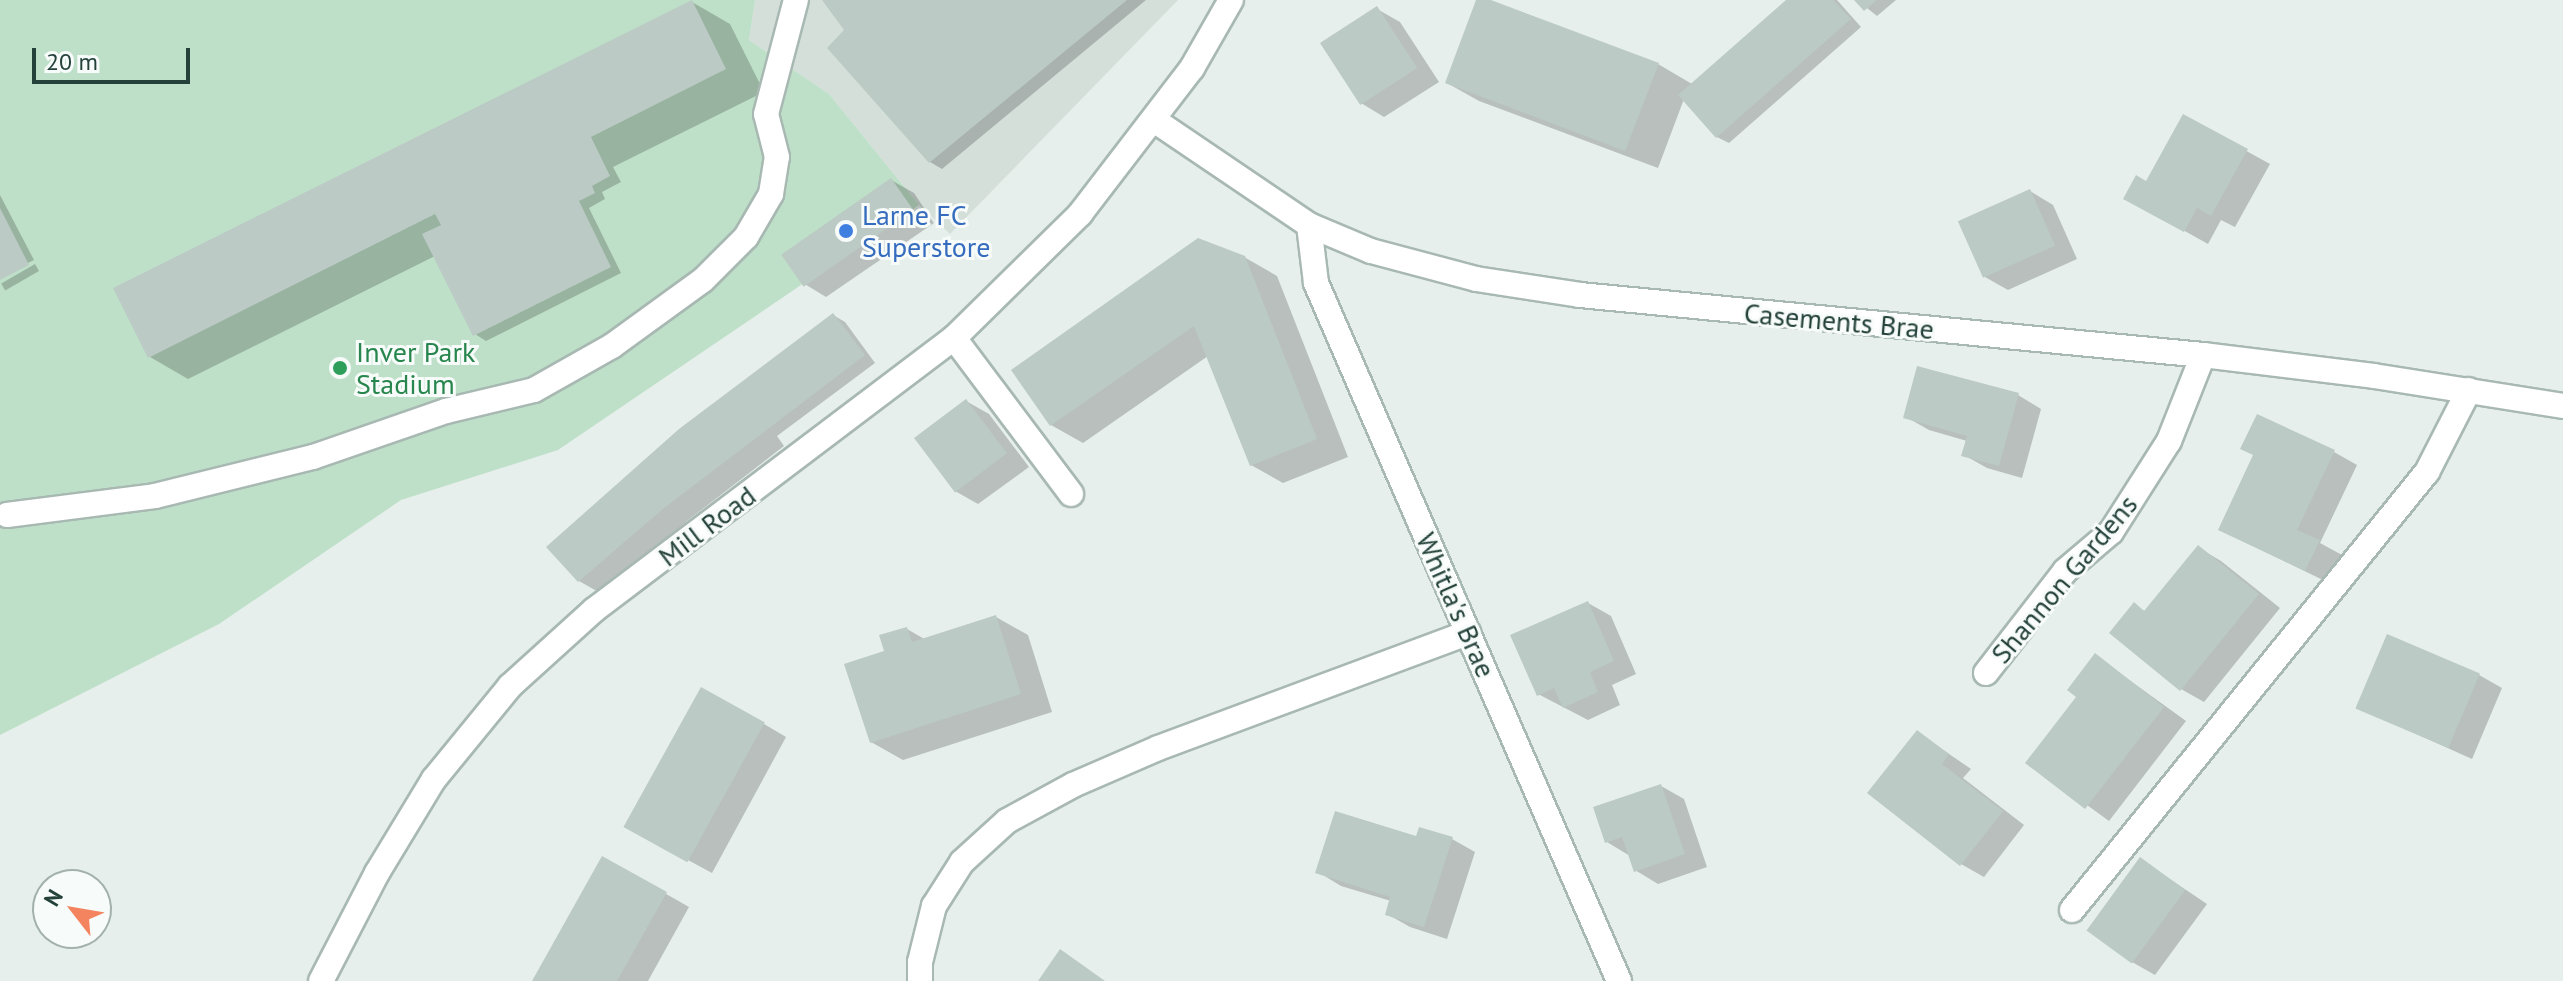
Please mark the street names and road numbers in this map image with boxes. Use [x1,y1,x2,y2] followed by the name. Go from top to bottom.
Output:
[1743,296,1935,346] street label: Casements Brae
[652,479,762,573] street label: Mill Road
[1984,488,2144,670] street label: Shannon Gardens
[1409,527,1503,683] street label: Whitla's Brae

